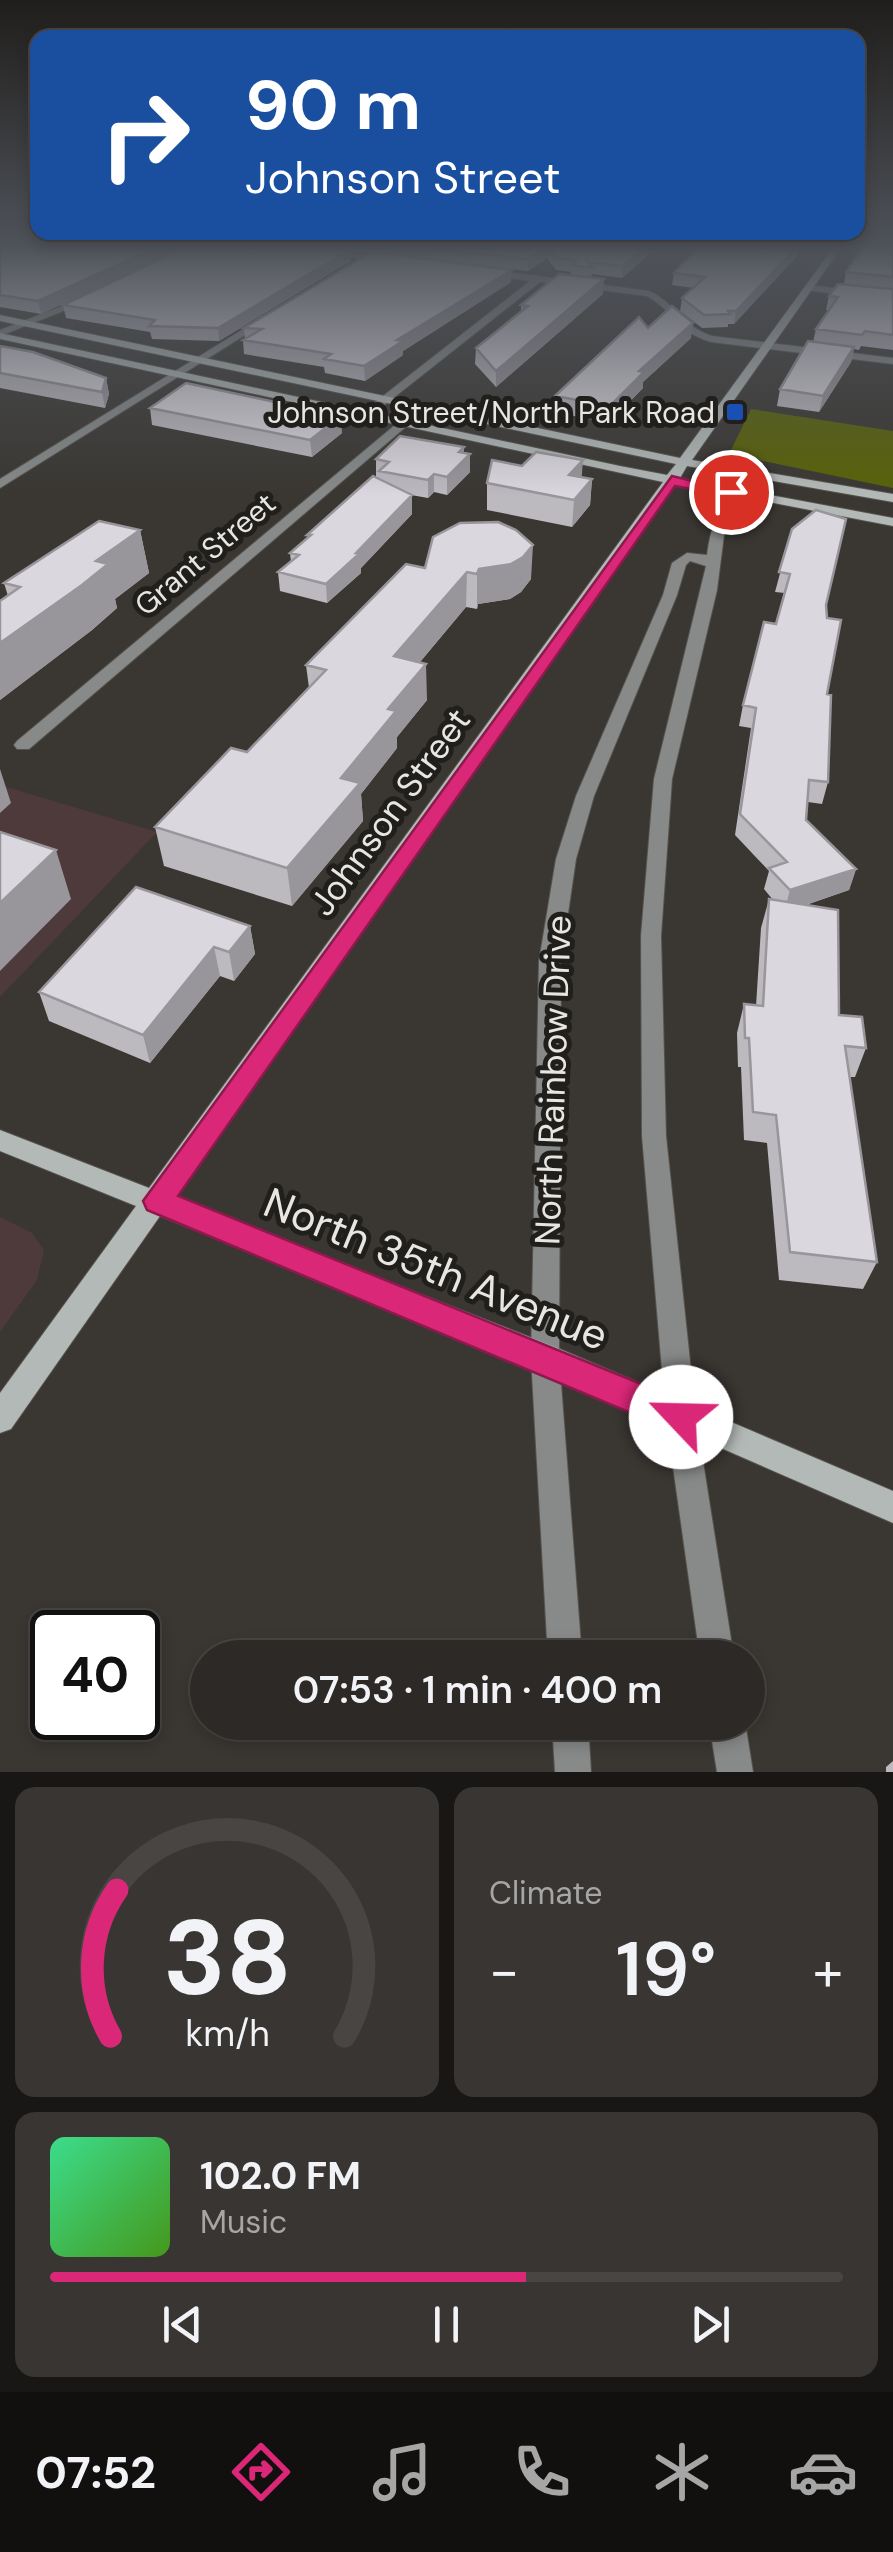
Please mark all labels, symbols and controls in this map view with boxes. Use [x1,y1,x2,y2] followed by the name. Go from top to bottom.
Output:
[245,60,421,151] text: 90 m
[80,70,210,200] icon: right
[245,148,561,207] text: Johnson Street
[267,393,715,432] place label: Johnson Street/North Park Road
[724,401,746,423] marker: Johnson Street/North Park Road
[689,450,774,535] pin
[704,465,759,520] icon: arrive
[127,484,283,624] street label: Grant Street
[299,699,481,925] street label: Johnson Street
[524,914,582,1246] street label: North Rainbow Drive
[256,1175,616,1363] street label: North 35th Avenue
[629,1365,733,1469] position arrow
[30,1610,160,1740] speed limit sign: 40
[293,1665,662,1715] text: 07:53 · 1 min · 400 m
[489,1872,603,1914] text: Climate
[163,1891,291,2026] text: 38
[616,1921,716,2018] text: 19°
[489,1935,519,2007] text: −
[813,1935,843,2007] text: +
[185,2011,269,2057] text: km/h
[200,2151,361,2201] text: 102.0 FM
[200,2201,287,2243] text: Music
[155,2297,210,2352] icon: previous
[419,2297,474,2352] icon: pause
[683,2297,738,2352] icon: next
[226,2437,296,2507] icon: directions
[367,2437,437,2507] icon: music
[507,2437,577,2507] icon: phone
[647,2437,717,2507] icon: climate
[788,2437,858,2507] icon: car
[35,2443,156,2502] text: 07:52

